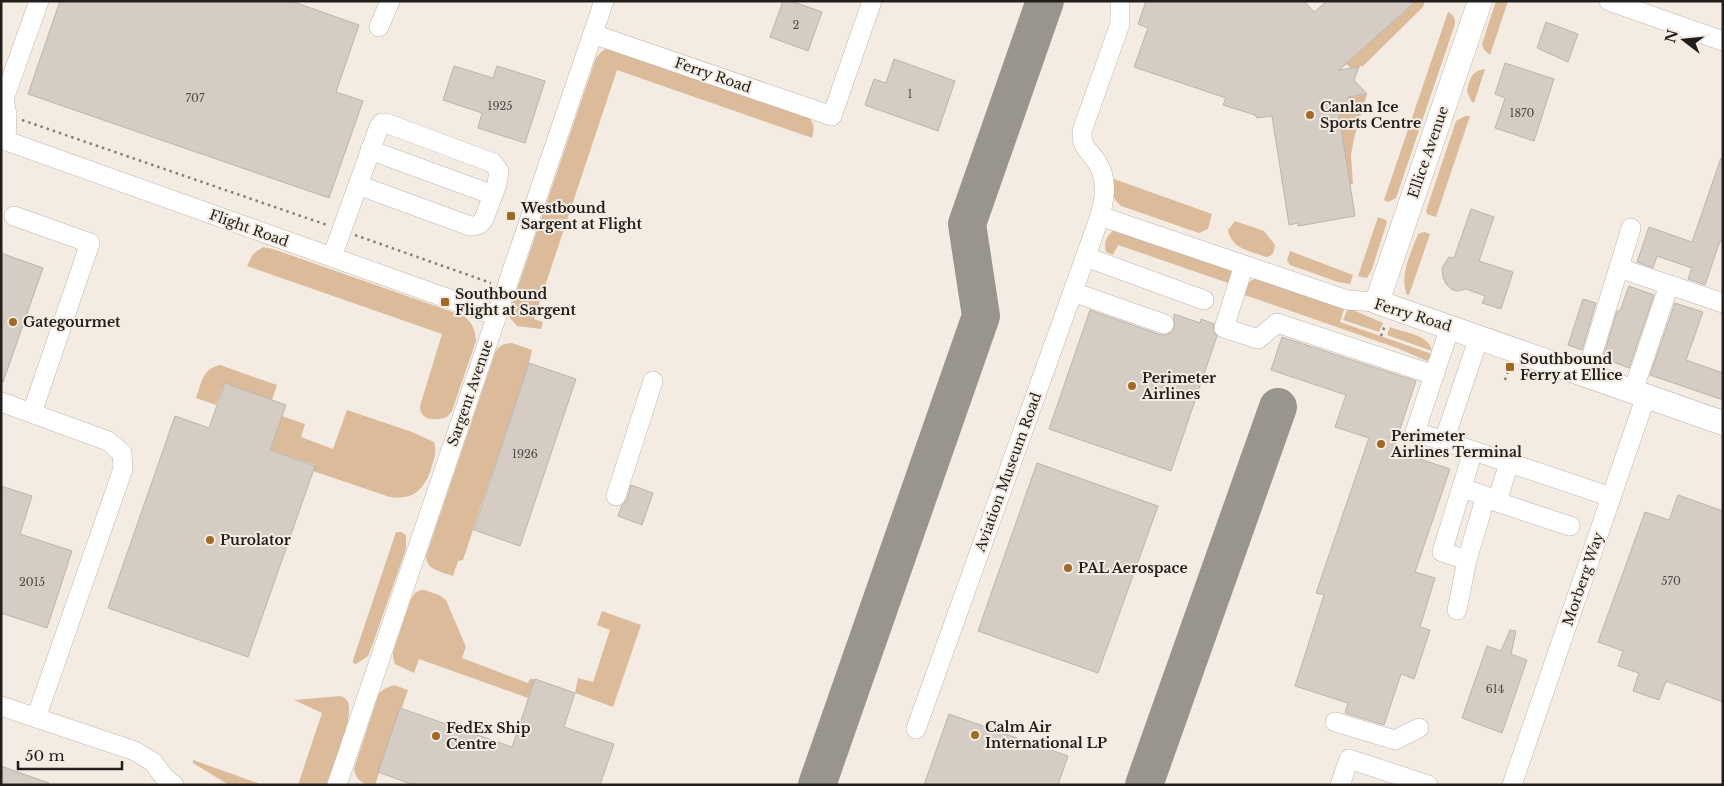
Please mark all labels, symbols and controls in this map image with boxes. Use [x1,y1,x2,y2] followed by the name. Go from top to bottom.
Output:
[1659,15,1709,65] north arrow
[793,18,800,32] house number: 2
[1661,28,1682,45] text: N
[672,53,754,97] street label: Ferry Road
[908,87,913,101] house number: 1
[186,91,205,105] house number: 707
[1320,98,1421,132] place label: Canlan Ice Sports Centre
[487,99,513,113] house number: 1925
[1404,104,1452,200] street label: Ellice Avenue
[1510,106,1535,120] house number: 1870
[1304,109,1316,121] marker: Canlan Ice Sports Centre
[520,199,642,233] place label: Westbound Sargent at Flight
[207,205,292,251] street label: Flight Road
[505,210,517,222] marker: Westbound Sargent at Flight
[455,285,576,319] place label: Southbound Flight at Sargent
[1372,295,1454,335] street label: Ferry Road
[439,296,451,308] marker: Southbound Flight at Sargent
[23,313,121,331] place label: Gategourmet
[7,316,19,328] marker: Gategourmet
[443,337,497,449] street label: Sargent Avenue
[1520,350,1622,384] place label: Southbound Ferry at Ellice
[1504,361,1516,373] marker: Southbound Ferry at Ellice
[1141,369,1216,403] place label: Perimeter Airlines
[1126,380,1138,392] marker: Perimeter Airlines
[970,389,1045,555] street label: Aviation Museum Road
[1390,427,1522,461] place label: Perimeter Airlines Terminal
[1375,438,1387,450] marker: Perimeter Airlines Terminal
[512,447,538,461] house number: 1926
[1559,530,1607,628] street label: Morberg Way
[220,531,291,549] place label: Purolator
[204,534,216,546] marker: Purolator
[1078,559,1188,577] place label: PAL Aerospace
[1062,562,1074,574] marker: PAL Aerospace
[1661,574,1681,588] house number: 570
[19,575,45,589] house number: 2015
[1486,682,1504,696] house number: 614
[985,718,1107,752] place label: Calm Air International LP
[446,719,531,753] place label: FedEx Ship Centre
[969,729,981,741] marker: Calm Air International LP
[430,730,442,742] marker: FedEx Ship Centre
[18,738,121,770] scale bar
[25,746,65,765] text: 50 m

